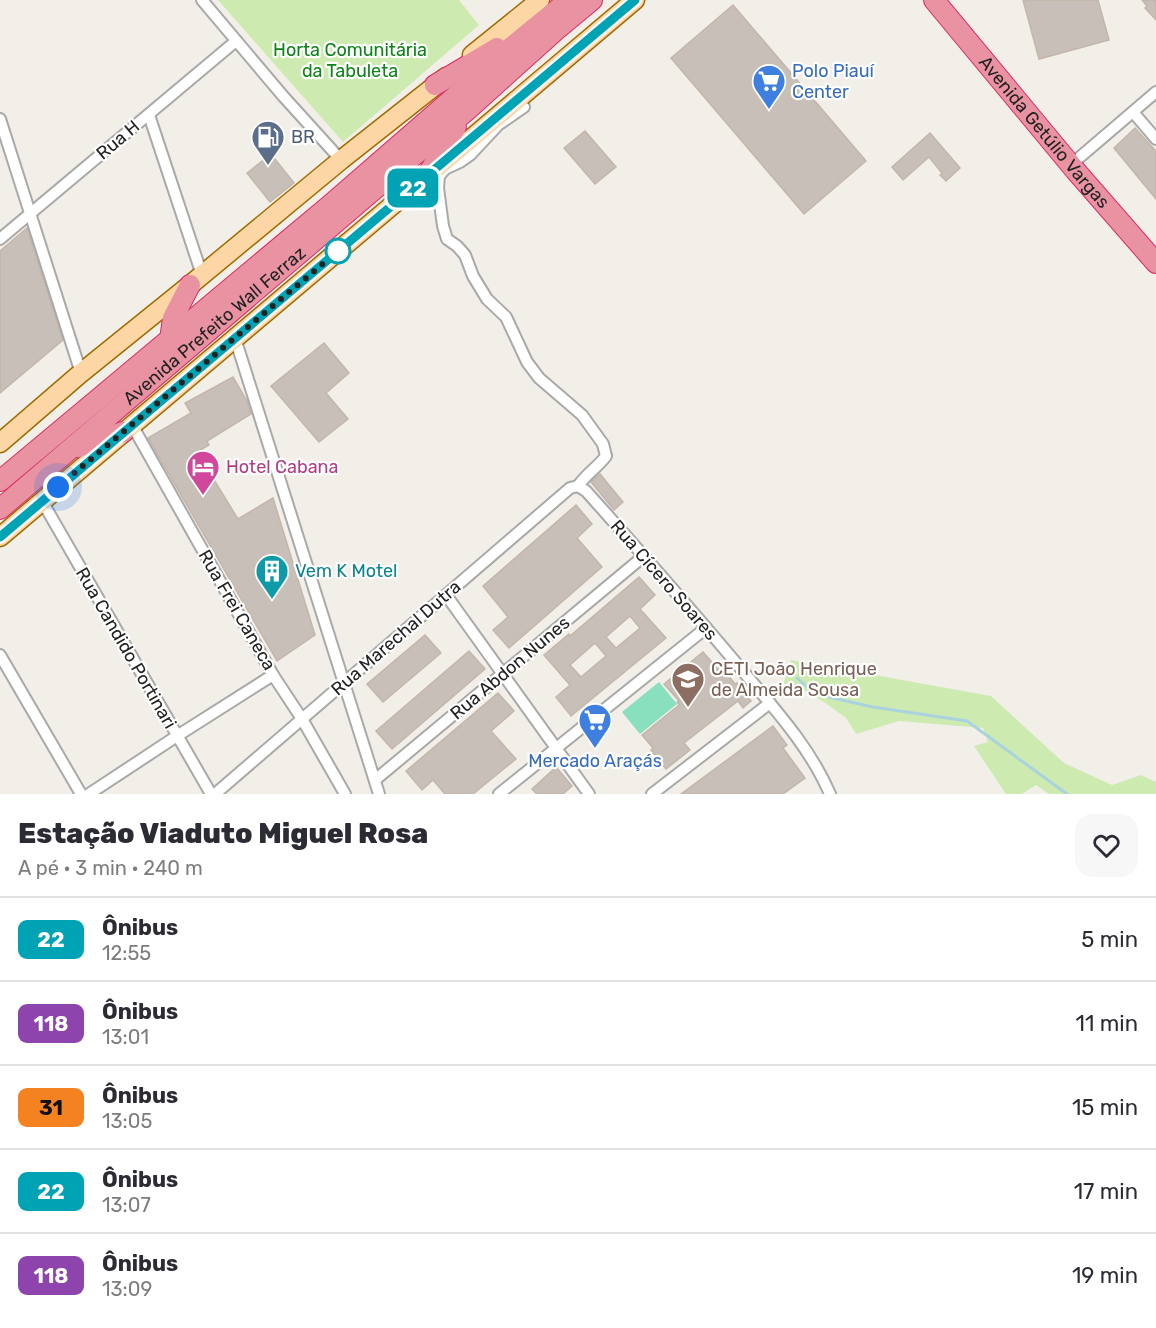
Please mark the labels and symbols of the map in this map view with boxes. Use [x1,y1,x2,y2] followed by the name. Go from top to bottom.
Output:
[273,39,427,82] park label: Horta Comunitária da Tabuleta
[974,51,1114,213] street label: Avenida Getúlio Vargas
[792,60,876,103] place label: Polo Piauí Center
[751,63,787,110] supermarket icon: Polo Piauí Center
[92,116,144,164] street label: Rua H
[250,119,286,166] fuel station icon: BR
[291,126,315,148] place label: BR
[386,168,440,207] line badge: 22
[325,238,351,264] unlabelled marker
[119,242,310,410] street label: Avenida Prefeito Wall Ferraz
[185,449,221,496] hotel icon: Hotel Cabana
[226,456,338,478] place label: Hotel Cabana
[43,472,73,502] your location
[606,515,722,645] street label: Rua Cícero Soares
[194,546,280,674] street label: Rua Frei Caneca
[254,553,290,600] building icon: Vem K Motel
[295,560,397,582] place label: Vem K Motel
[71,564,181,732] street label: Rua Candido Portinari
[327,576,465,700] street label: Rua Marechal Dutra
[446,612,574,724] street label: Rua Abdon Nunes
[711,658,877,701] place label: CETI João Henrique de Almeida Sousa
[670,661,706,708] school or university icon: CETI João Henrique de Almeida Sousa
[577,702,613,749] supermarket icon: Mercado Araçás
[528,750,662,772] place label: Mercado Araçás

